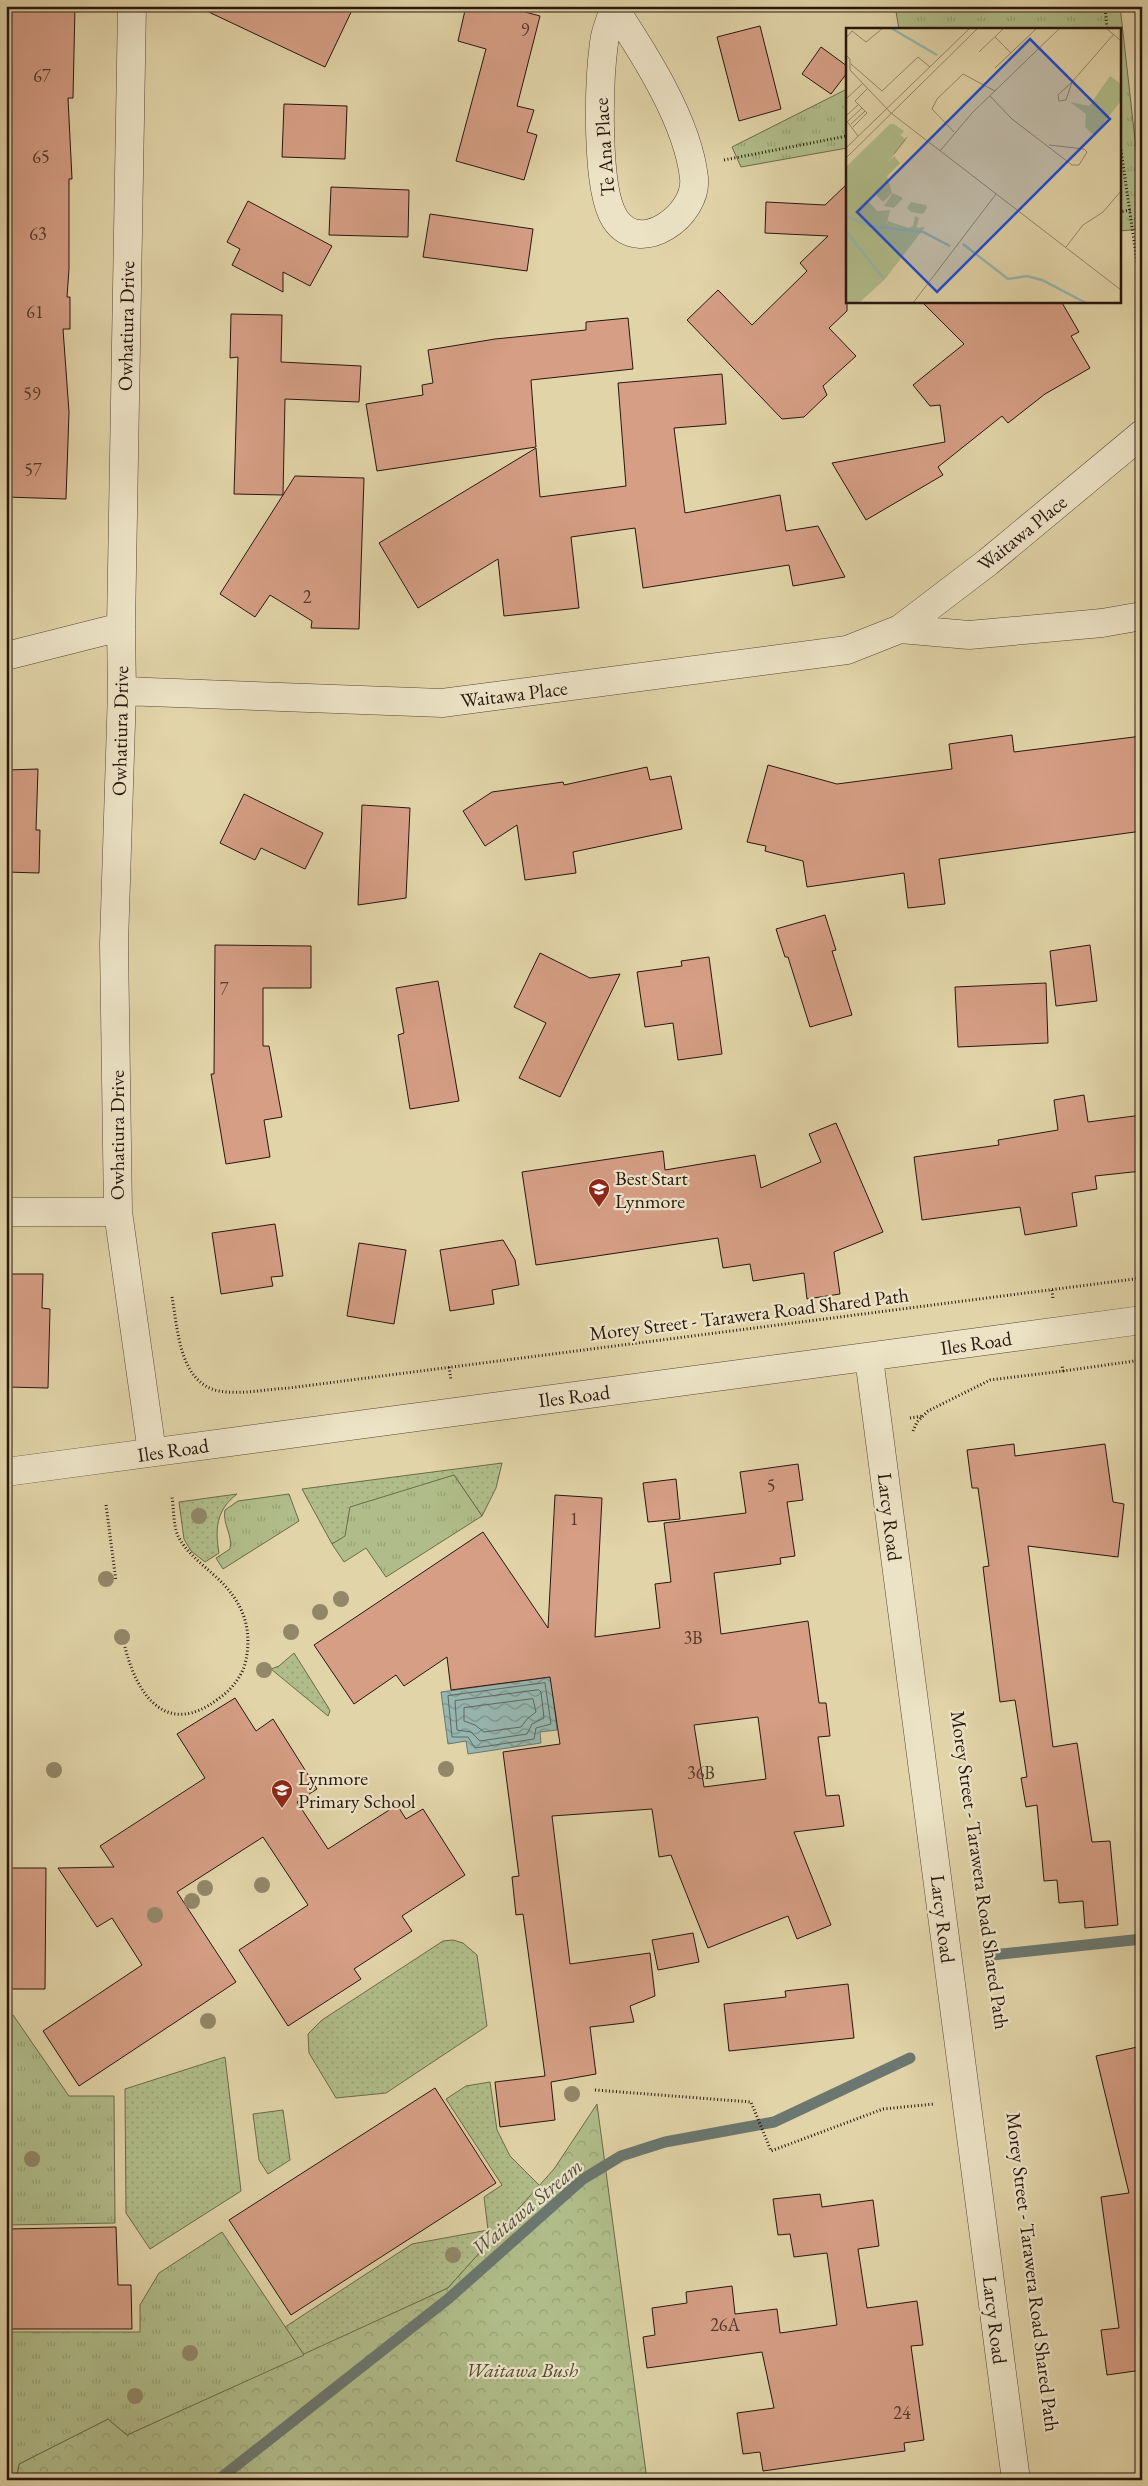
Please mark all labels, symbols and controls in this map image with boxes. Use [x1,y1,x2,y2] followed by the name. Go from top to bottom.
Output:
[521,18,530,41] house number: 9
[846,28,1120,302] inset map
[33,64,51,87] house number: 67
[588,97,620,197] street label: Te Ana Place
[32,145,50,168] house number: 65
[29,222,47,245] house number: 63
[112,260,140,391] street label: Owhatiura Drive
[26,300,44,323] house number: 61
[23,382,41,405] house number: 59
[24,458,42,481] house number: 57
[972,489,1072,577] street label: Waitawa Place
[303,585,312,608] house number: 2
[106,665,134,796] street label: Owhatiura Drive
[459,675,569,713] street label: Waitawa Place
[220,977,229,1000] house number: 7
[104,1070,130,1200] street label: Owhatiura Drive
[615,1165,689,1214] place label: Best Start Lynmore
[587,1177,611,1208] school or university icon: Best Start Lynmore
[588,1281,910,1347] street label: Morey Street - Tarawera Road Shared Path
[939,1325,1014,1361] street label: Iles Road
[537,1379,612,1413] street label: Iles Road
[136,1432,211,1468] street label: Iles Road
[872,1471,908,1563] street label: Larcy Road
[767,1474,775,1497] house number: 5
[570,1507,578,1530] house number: 1
[683,1626,703,1649] house number: 3B
[945,1709,1015,2031] street label: Morey Street - Tarawera Road Shared Path
[687,1761,715,1784] house number: 36B
[298,1765,416,1814] place label: Lynmore Primary School
[270,1778,294,1809] school or university icon: Lynmore Primary School
[925,1873,961,1965] street label: Larcy Road
[1000,2111,1066,2433] street label: Morey Street - Tarawera Road Shared Path
[465,2152,588,2261] water label: Waitawa Stream
[977,2274,1013,2366] street label: Larcy Road
[710,2313,740,2336] house number: 26A
[466,2357,578,2383] park label: Waitawa Bush
[893,2401,911,2424] house number: 24

